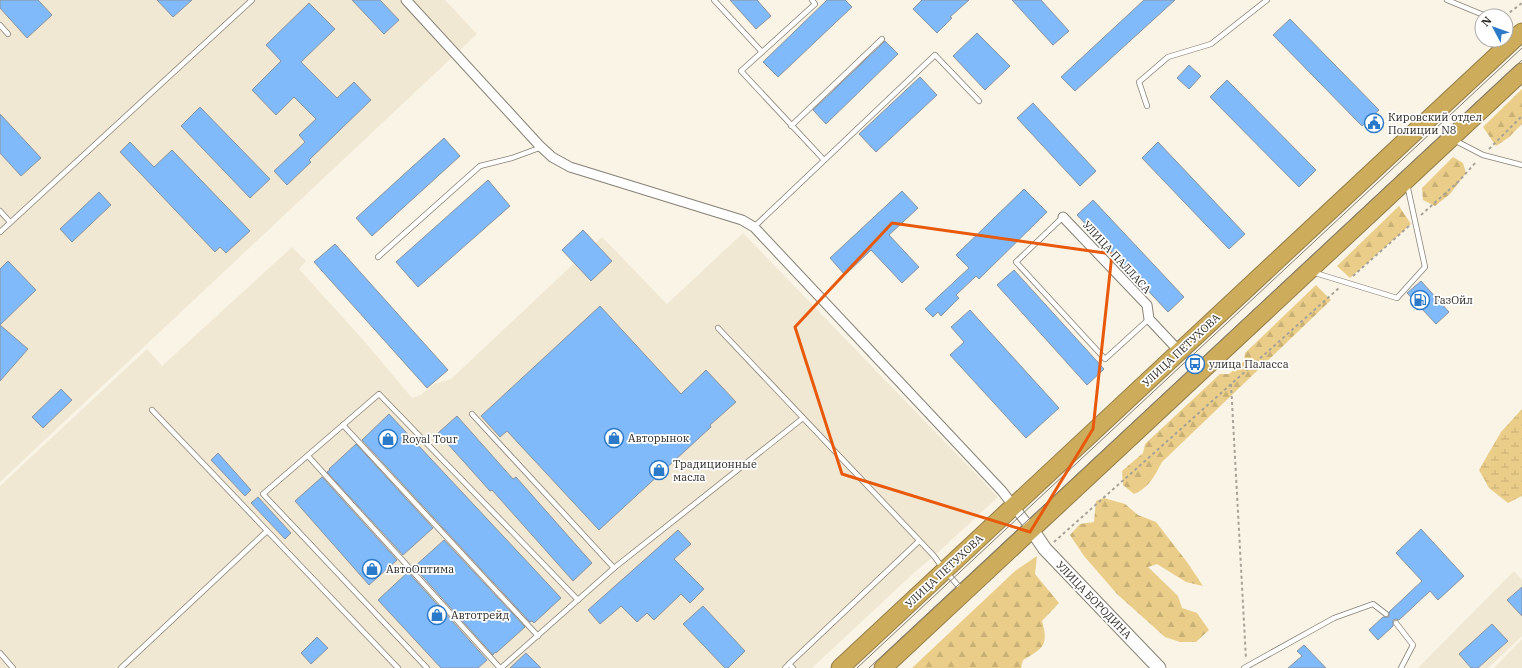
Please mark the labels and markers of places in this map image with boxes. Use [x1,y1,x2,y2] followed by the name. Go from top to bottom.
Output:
[1388,110,1482,137] place label: Кировский отдел Полиции N8
[1363,112,1385,134] public building icon: Кировский отдел Полиции N8
[1409,289,1431,311] fuel station icon: ГазОйл
[1434,293,1473,307] place label: ГазОйл
[1184,353,1206,375] bus stop icon: улица Паласса
[1209,357,1289,371] place label: улица Паласса
[603,427,625,449] shop icon: Авторынок
[377,428,399,450] shop icon: Royal Tour
[628,431,690,445] place label: Авторынок
[402,432,458,446] place label: Royal Tour
[673,457,757,484] place label: Традиционные масла
[648,459,670,481] shop icon: Традиционные масла
[361,558,383,580] shop icon: АвтоОптима
[386,562,454,576] place label: АвтоОптима
[426,604,448,626] shop icon: Автотрейд
[451,608,509,622] place label: Автотрейд

